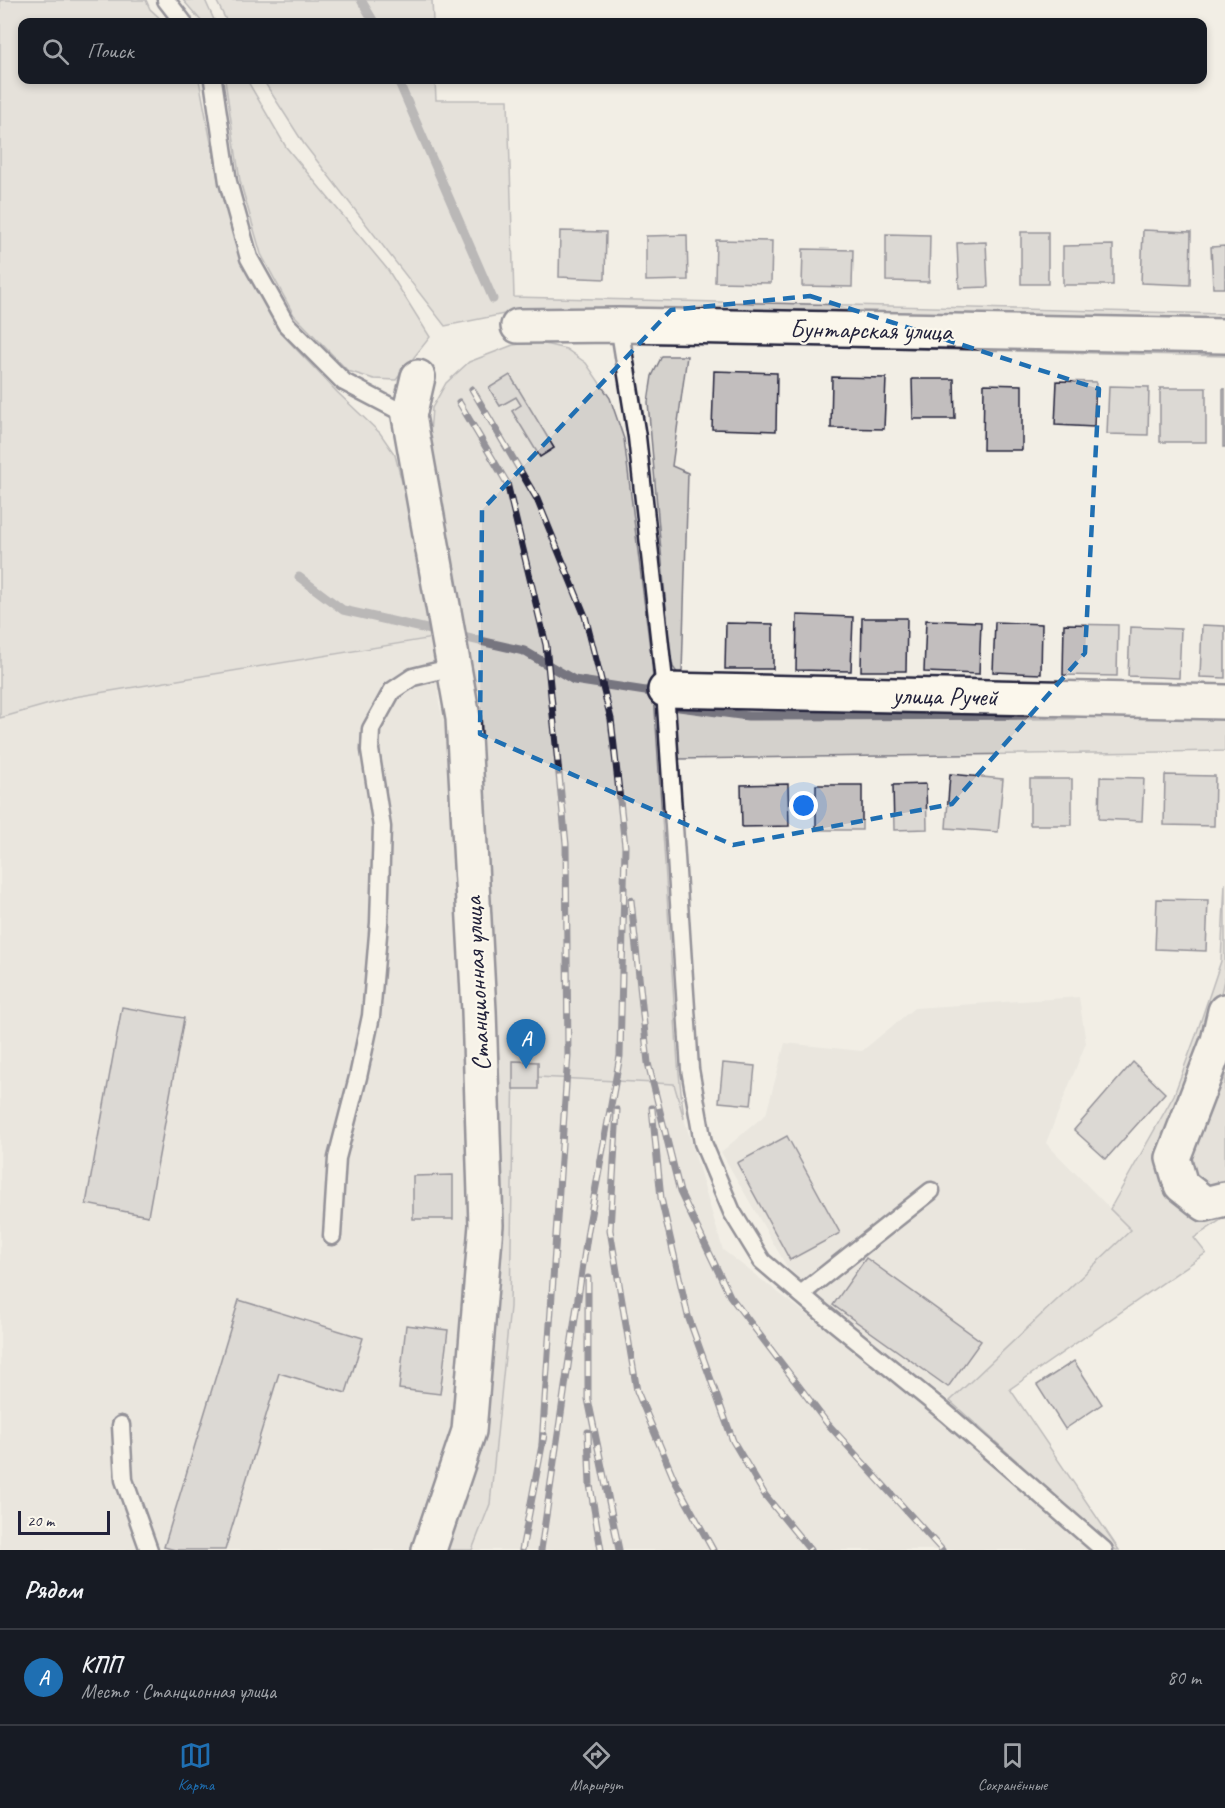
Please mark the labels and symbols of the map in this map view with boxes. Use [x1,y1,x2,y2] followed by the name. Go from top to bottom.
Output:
[789,312,954,348] street label: Бунтарская улица
[890,679,1000,713] street label: улица Ручей
[789,791,818,820] your location
[456,894,498,1072] street label: Станционная улица
[506,1020,546,1069] pin: A
[18,1508,110,1536] scale bar

